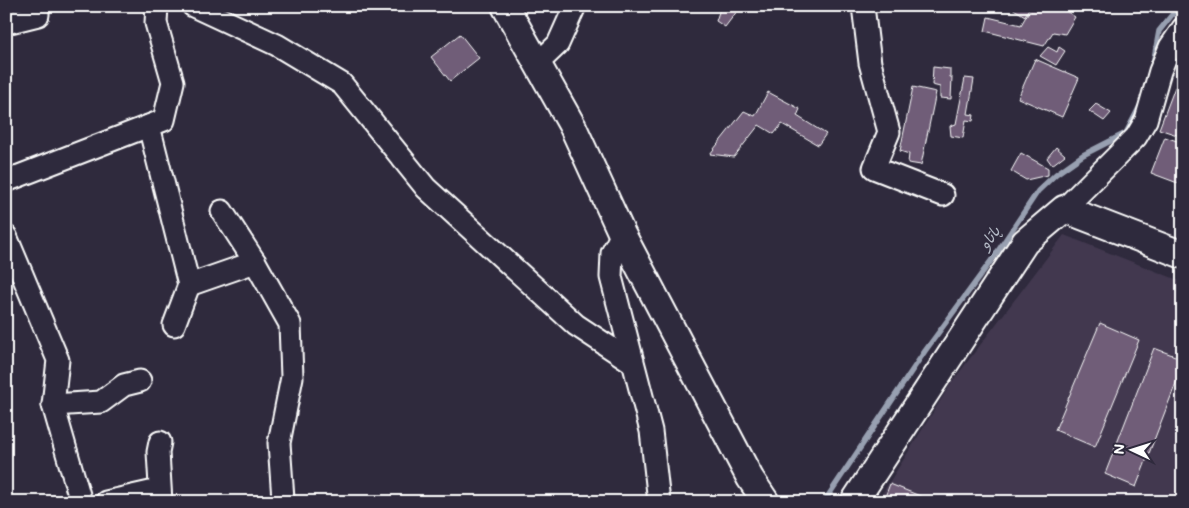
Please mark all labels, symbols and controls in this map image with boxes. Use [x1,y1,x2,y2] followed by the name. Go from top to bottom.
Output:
[973,221,1005,255] water label: پاتاو
[1106,426,1156,476] north arrow
[1109,443,1128,455] text: N

